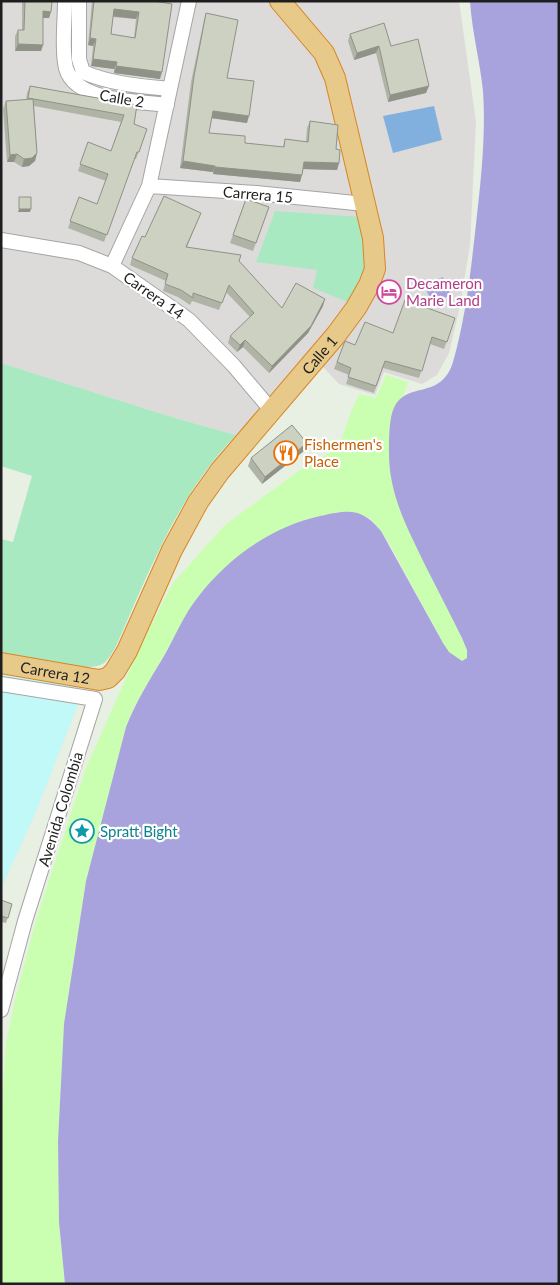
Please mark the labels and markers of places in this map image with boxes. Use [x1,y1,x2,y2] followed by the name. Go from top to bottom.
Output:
[406,274,482,309] place label: Decameron Marie Land
[376,279,402,305] hotel icon: Decameron Marie Land
[304,435,382,470] place label: Fishermen's Place
[273,440,299,466] restaurant icon: Fishermen's Place
[69,818,95,844] place icon: Spratt Bight
[100,822,178,840] place label: Spratt Bight

